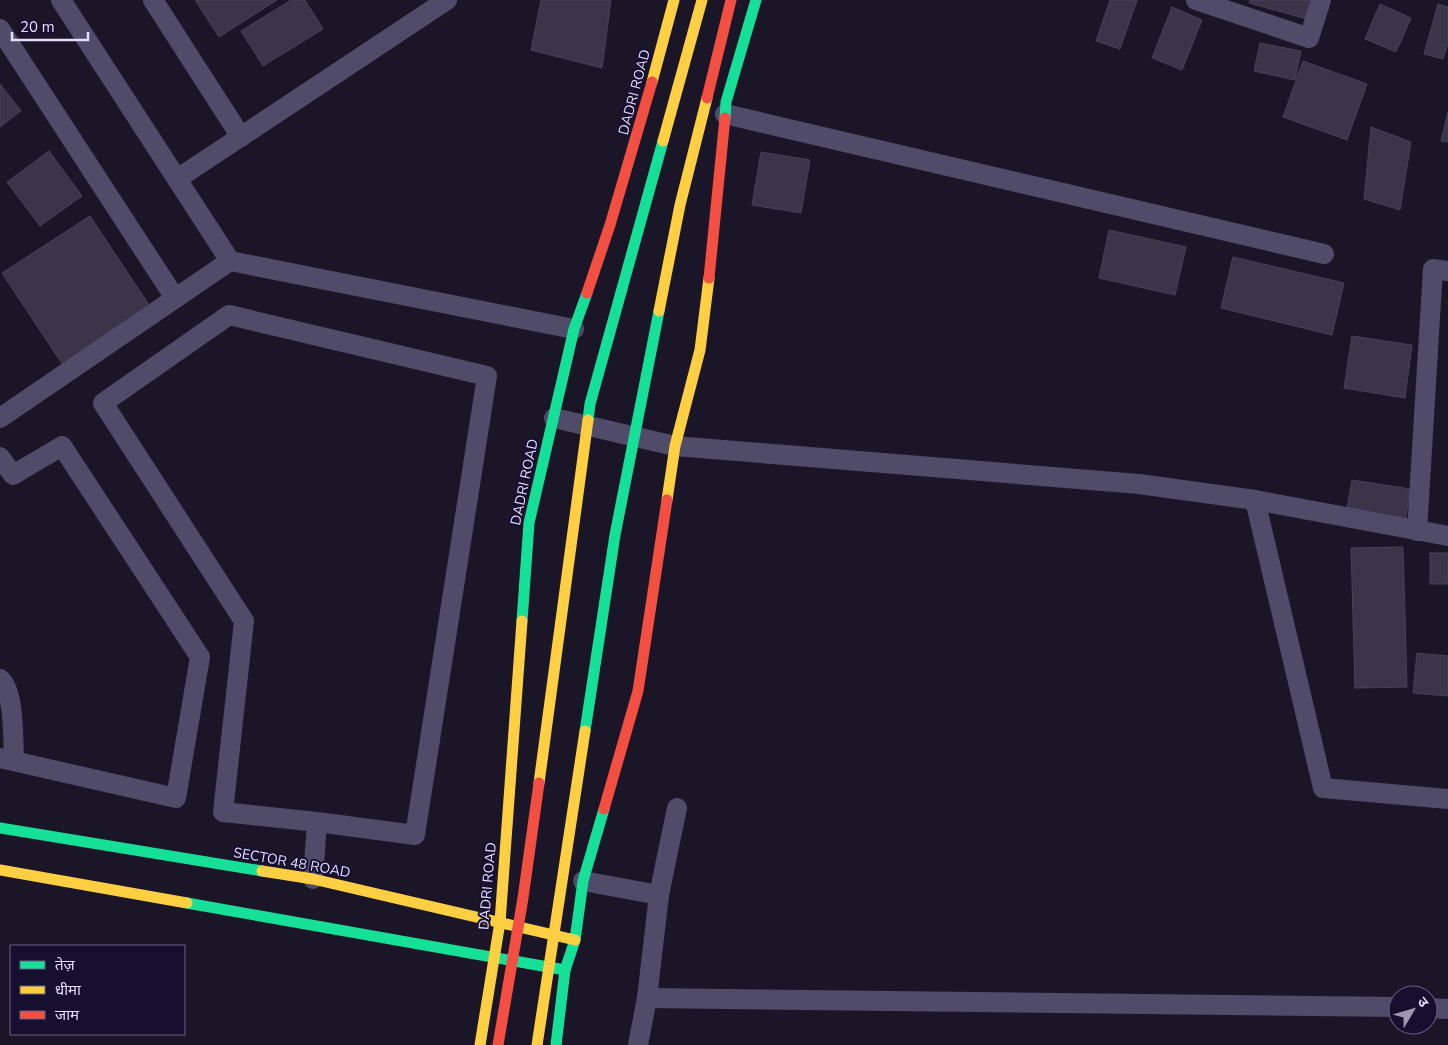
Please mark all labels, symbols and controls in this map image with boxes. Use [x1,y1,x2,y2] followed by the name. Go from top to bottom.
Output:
[12,10,89,42] scale bar
[20,17,55,37] text: 20 m
[614,47,655,137] street label: DADRI ROAD
[506,437,543,527] street label: DADRI ROAD
[474,841,501,931] street label: DADRI ROAD
[232,843,352,882] street label: SECTOR 48 ROAD
[10,945,185,1035] legend
[55,955,76,975] text: तेज़
[55,980,82,1000] text: धीमा
[1388,985,1438,1035] north arrow
[1413,993,1433,1012] text: उ
[55,1005,80,1025] text: जाम

